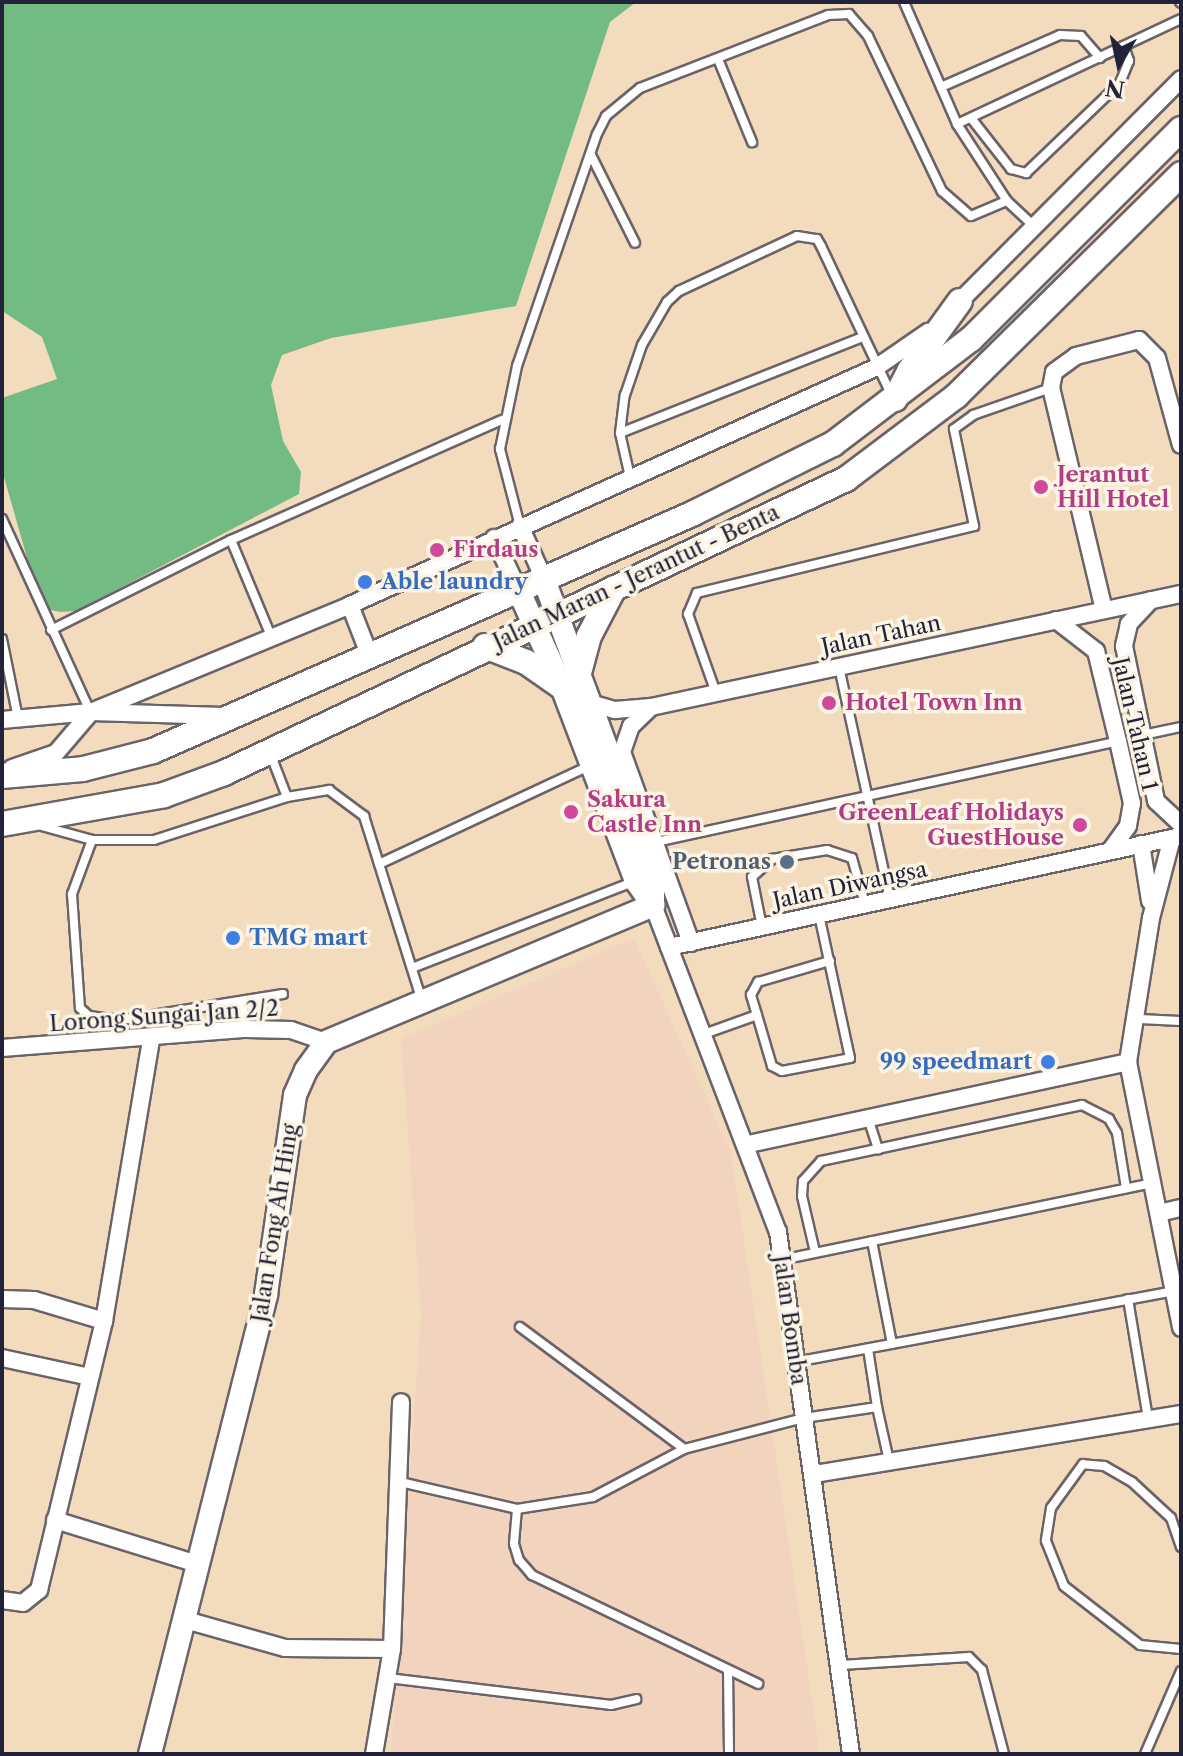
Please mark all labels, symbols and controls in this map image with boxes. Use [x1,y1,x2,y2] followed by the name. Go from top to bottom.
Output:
[1079,24,1159,104] north arrow
[1104,73,1127,103] text: N
[1057,461,1169,512] place label: Jerantut Hill Hotel
[1032,478,1050,496] marker: Jerantut Hill Hotel
[489,499,783,655] street label: Jalan Maran - Jerantut - Benta
[453,537,538,563] place label: Firdaus
[428,541,446,559] marker: Firdaus
[381,569,528,595] place label: Able laundry
[356,573,374,591] marker: Able laundry
[819,609,943,661] street label: Jalan Tahan
[1107,654,1163,794] street label: Jalan Tahan 1
[845,690,1023,716] place label: Hotel Town Inn
[820,694,838,712] marker: Hotel Town Inn
[587,786,702,838] place label: Sakura Castle Inn
[838,799,1064,850] place label: GreenLeaf Holidays GuestHouse
[562,803,580,821] marker: Sakura Castle Inn
[1071,816,1089,834] marker: GreenLeaf Holidays GuestHouse
[672,849,771,875] place label: Petronas
[778,853,796,871] marker: Petronas
[771,856,929,914] street label: Jalan Diwangsa
[249,925,367,951] place label: TMG mart
[224,929,242,947] marker: TMG mart
[48,995,280,1037] street label: Lorong Sungai Jan 2/2
[880,1049,1032,1075] place label: 99 speedmart
[1039,1053,1057,1071] marker: 99 speedmart
[246,1121,304,1325] street label: Jalan Fong Ah Hing
[768,1253,812,1387] street label: Jalan Bomba

